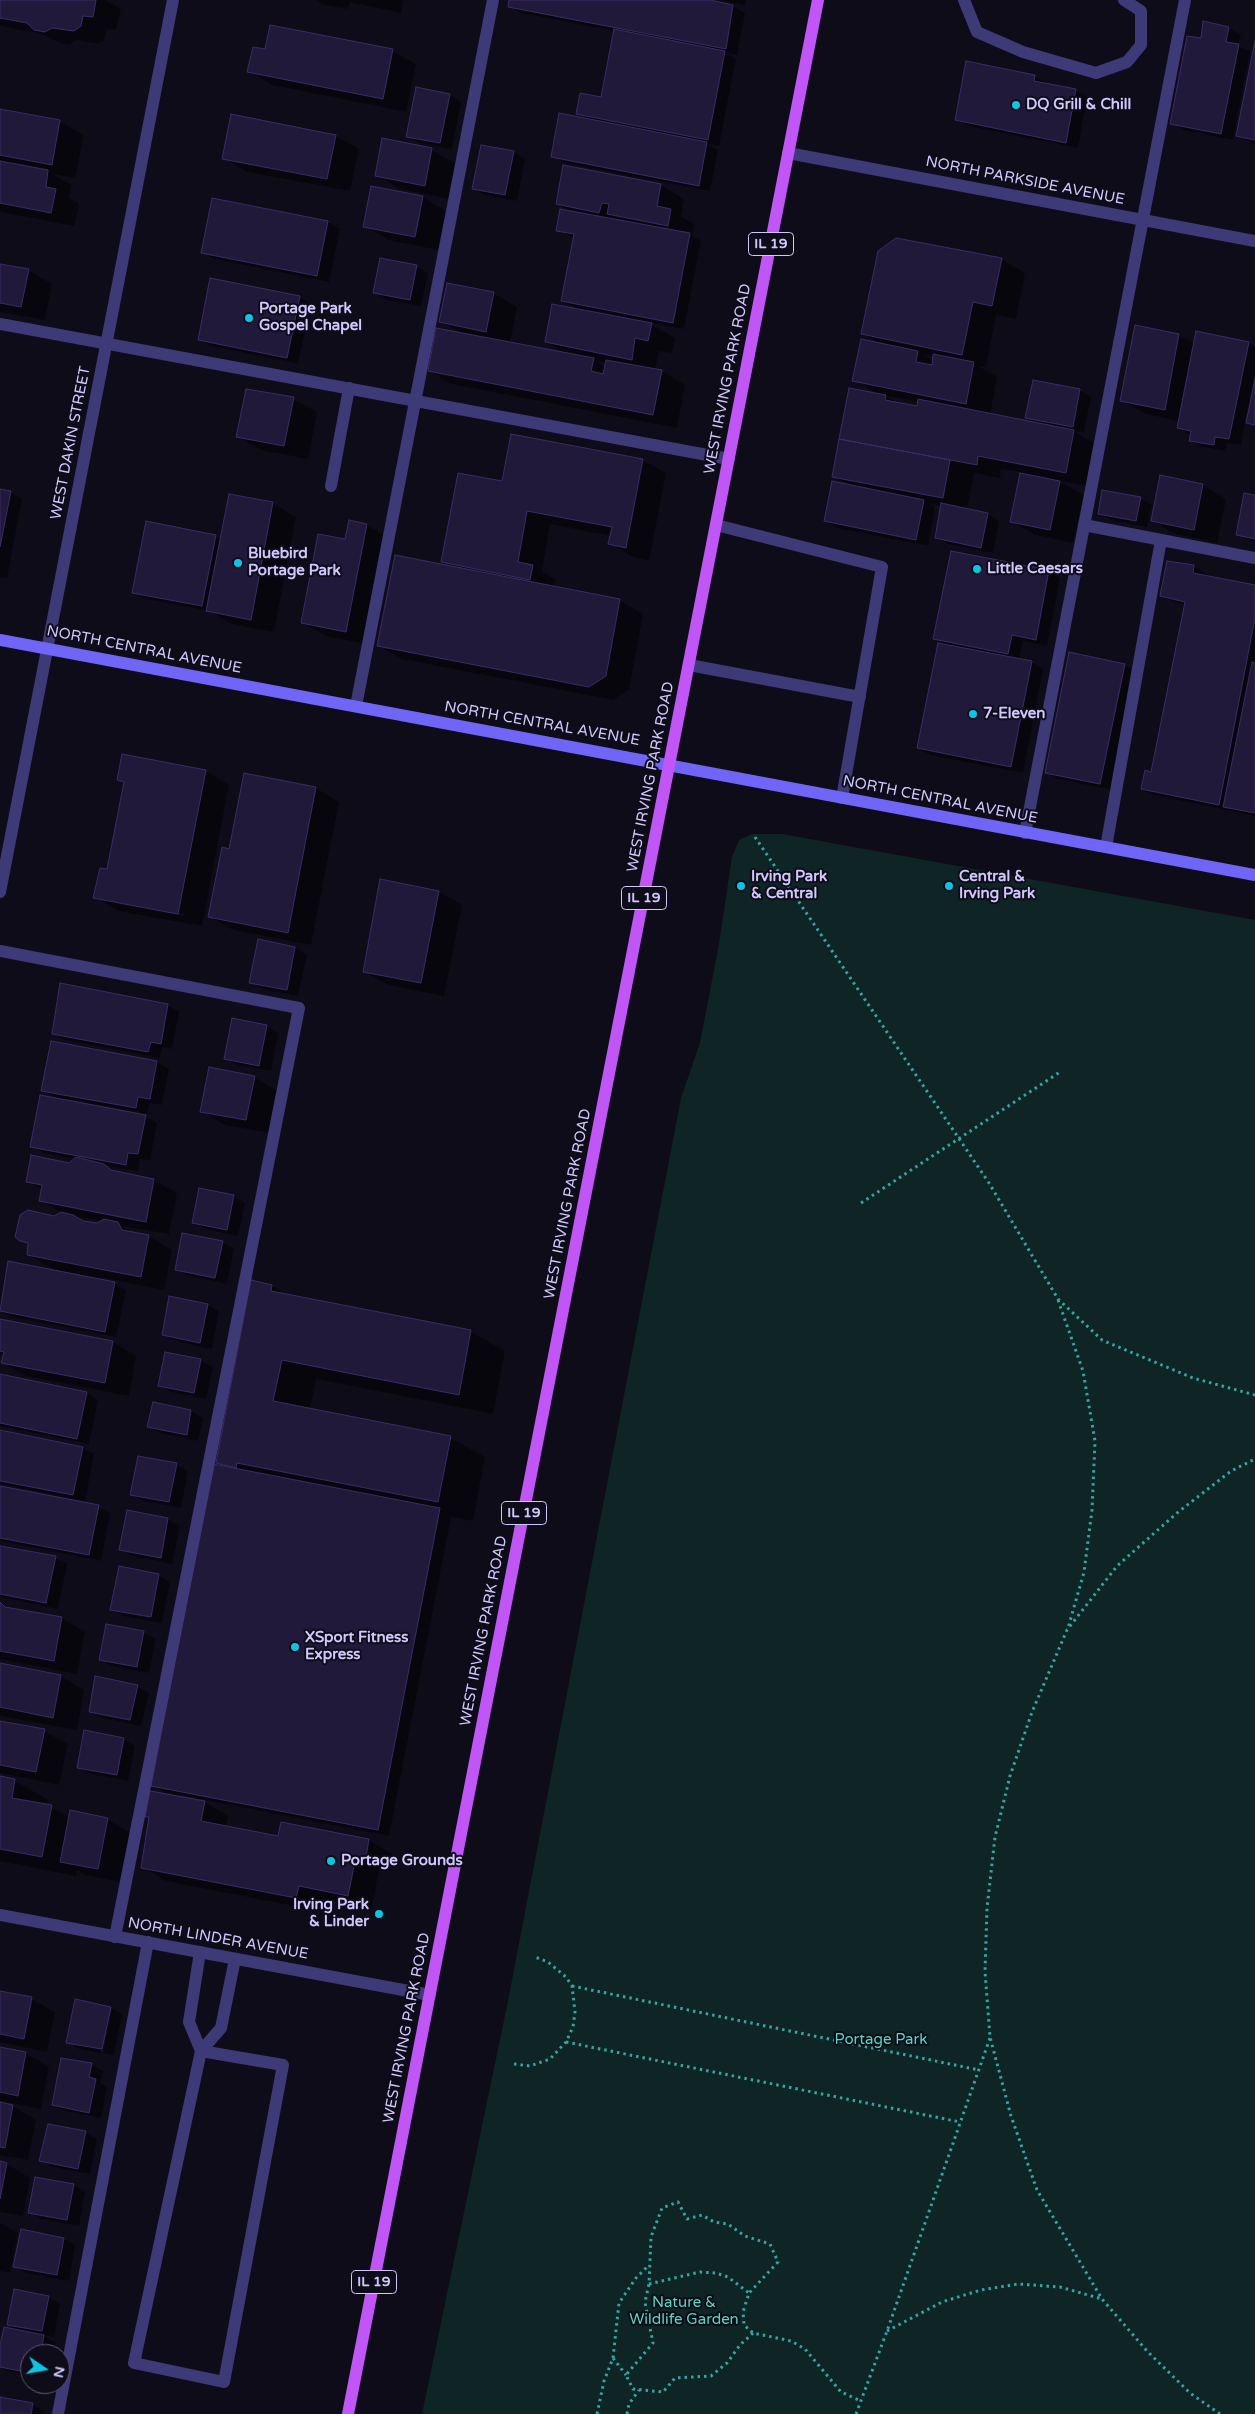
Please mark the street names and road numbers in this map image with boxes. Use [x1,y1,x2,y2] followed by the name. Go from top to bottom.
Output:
[924,153,1126,209] street label: NORTH PARKSIDE AVENUE
[748,232,794,255] road number: IL 19
[701,282,755,476] street label: WEST IRVING PARK ROAD
[47,365,95,521] street label: WEST DAKIN STREET
[45,622,243,678] street label: NORTH CENTRAL AVENUE
[624,680,678,874] street label: WEST IRVING PARK ROAD
[443,698,641,750] street label: NORTH CENTRAL AVENUE
[841,772,1039,828] street label: NORTH CENTRAL AVENUE
[622,886,666,910] road number: IL 19
[541,1107,595,1301] street label: WEST IRVING PARK ROAD
[502,1502,546,1525] road number: IL 19
[457,1534,511,1728] street label: WEST IRVING PARK ROAD
[126,1914,310,1964] street label: NORTH LINDER AVENUE
[380,1931,434,2125] street label: WEST IRVING PARK ROAD
[352,2270,396,2294] road number: IL 19

